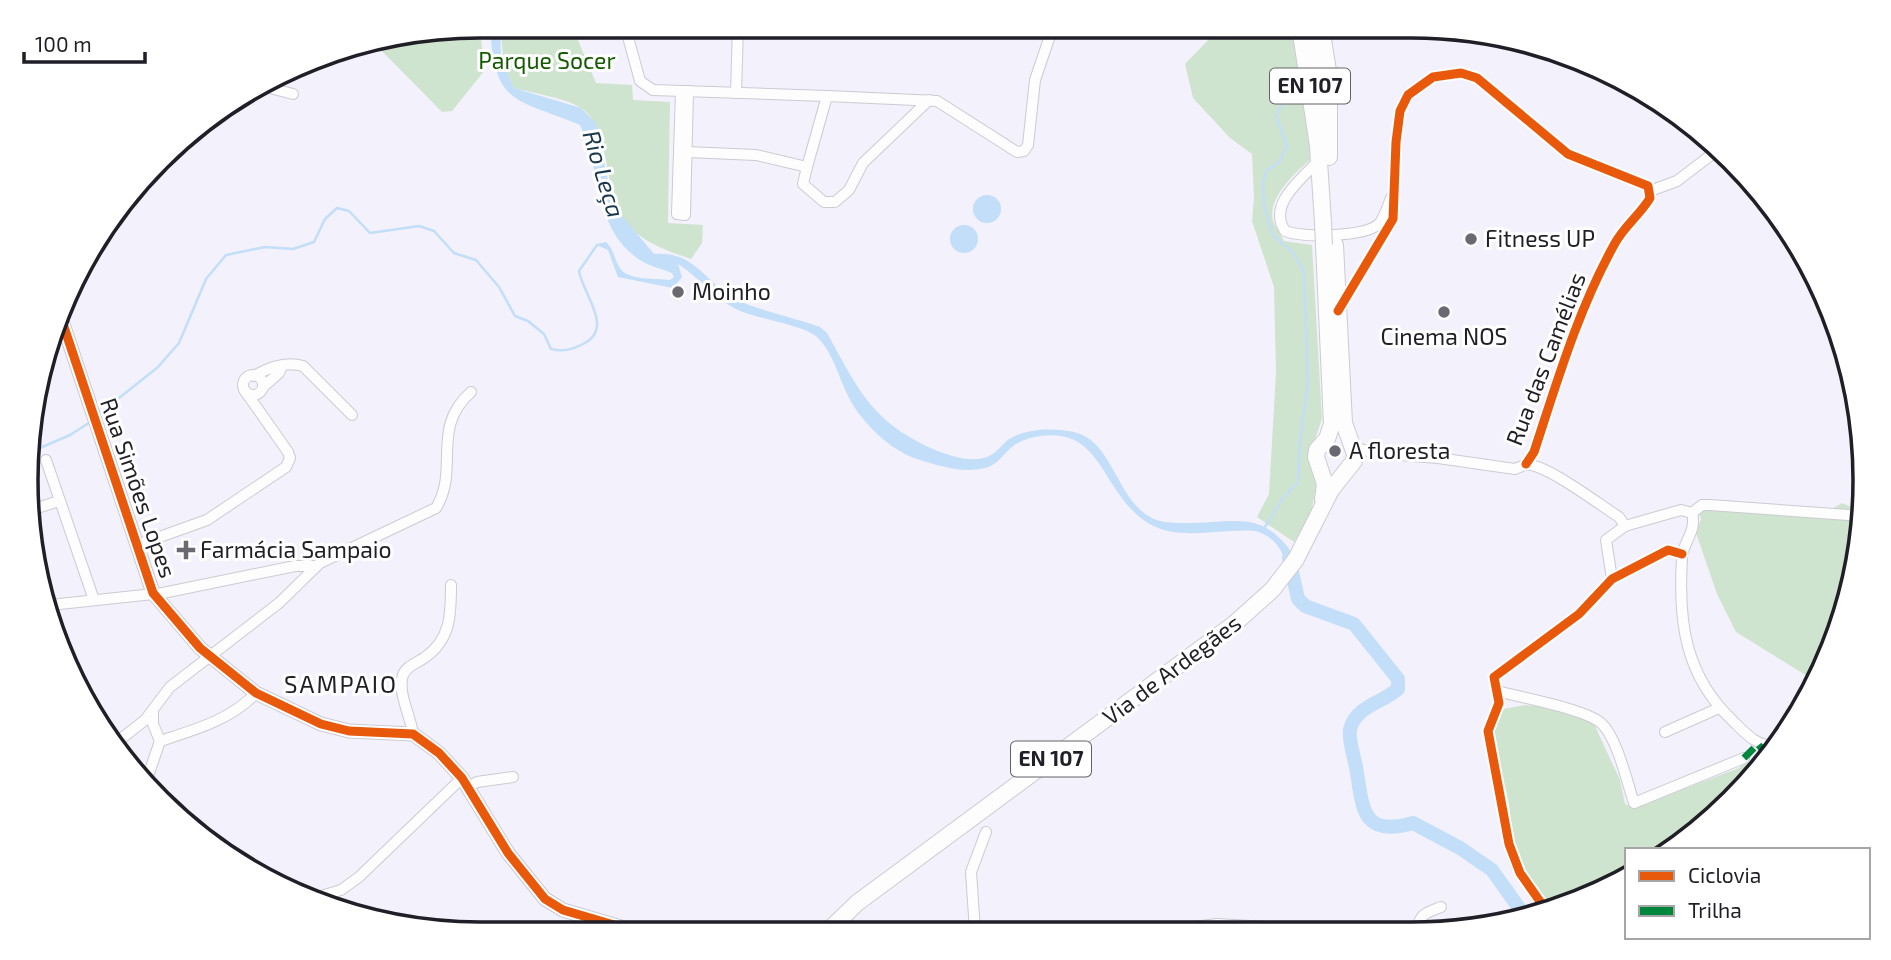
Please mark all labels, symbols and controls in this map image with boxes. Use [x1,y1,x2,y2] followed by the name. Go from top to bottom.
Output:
[24,21,145,65] scale bar
[35,31,92,56] text: 100 m
[478,46,616,74] park label: Parque Socer
[1270,68,1350,104] road number: EN 107
[576,126,631,221] water label: Rio Leça
[1485,224,1595,252] place label: Fitness UP
[1463,231,1479,247] marker: Fitness UP
[1499,268,1591,449] street label: Rua das Camélias
[692,277,771,305] place label: Moinho
[670,284,686,300] marker: Moinho
[1436,304,1452,320] marker: Cinema NOS
[1381,322,1507,350] place label: Cinema NOS
[95,394,183,581] street label: Rua Simões Lopes
[1349,436,1450,464] place label: A floresta
[1327,443,1343,459] marker: A floresta
[200,535,392,563] place label: Farmácia Sampaio
[178,542,194,558] marker: Farmácia Sampaio
[1097,608,1246,730] street label: Via de Ardegães
[284,669,398,698] district label: SAMPAIO
[1011,742,1091,776] road number: EN 107
[1625,848,1870,939] legend
[1688,862,1761,887] text: Ciclovia
[1688,897,1742,922] text: Trilha

